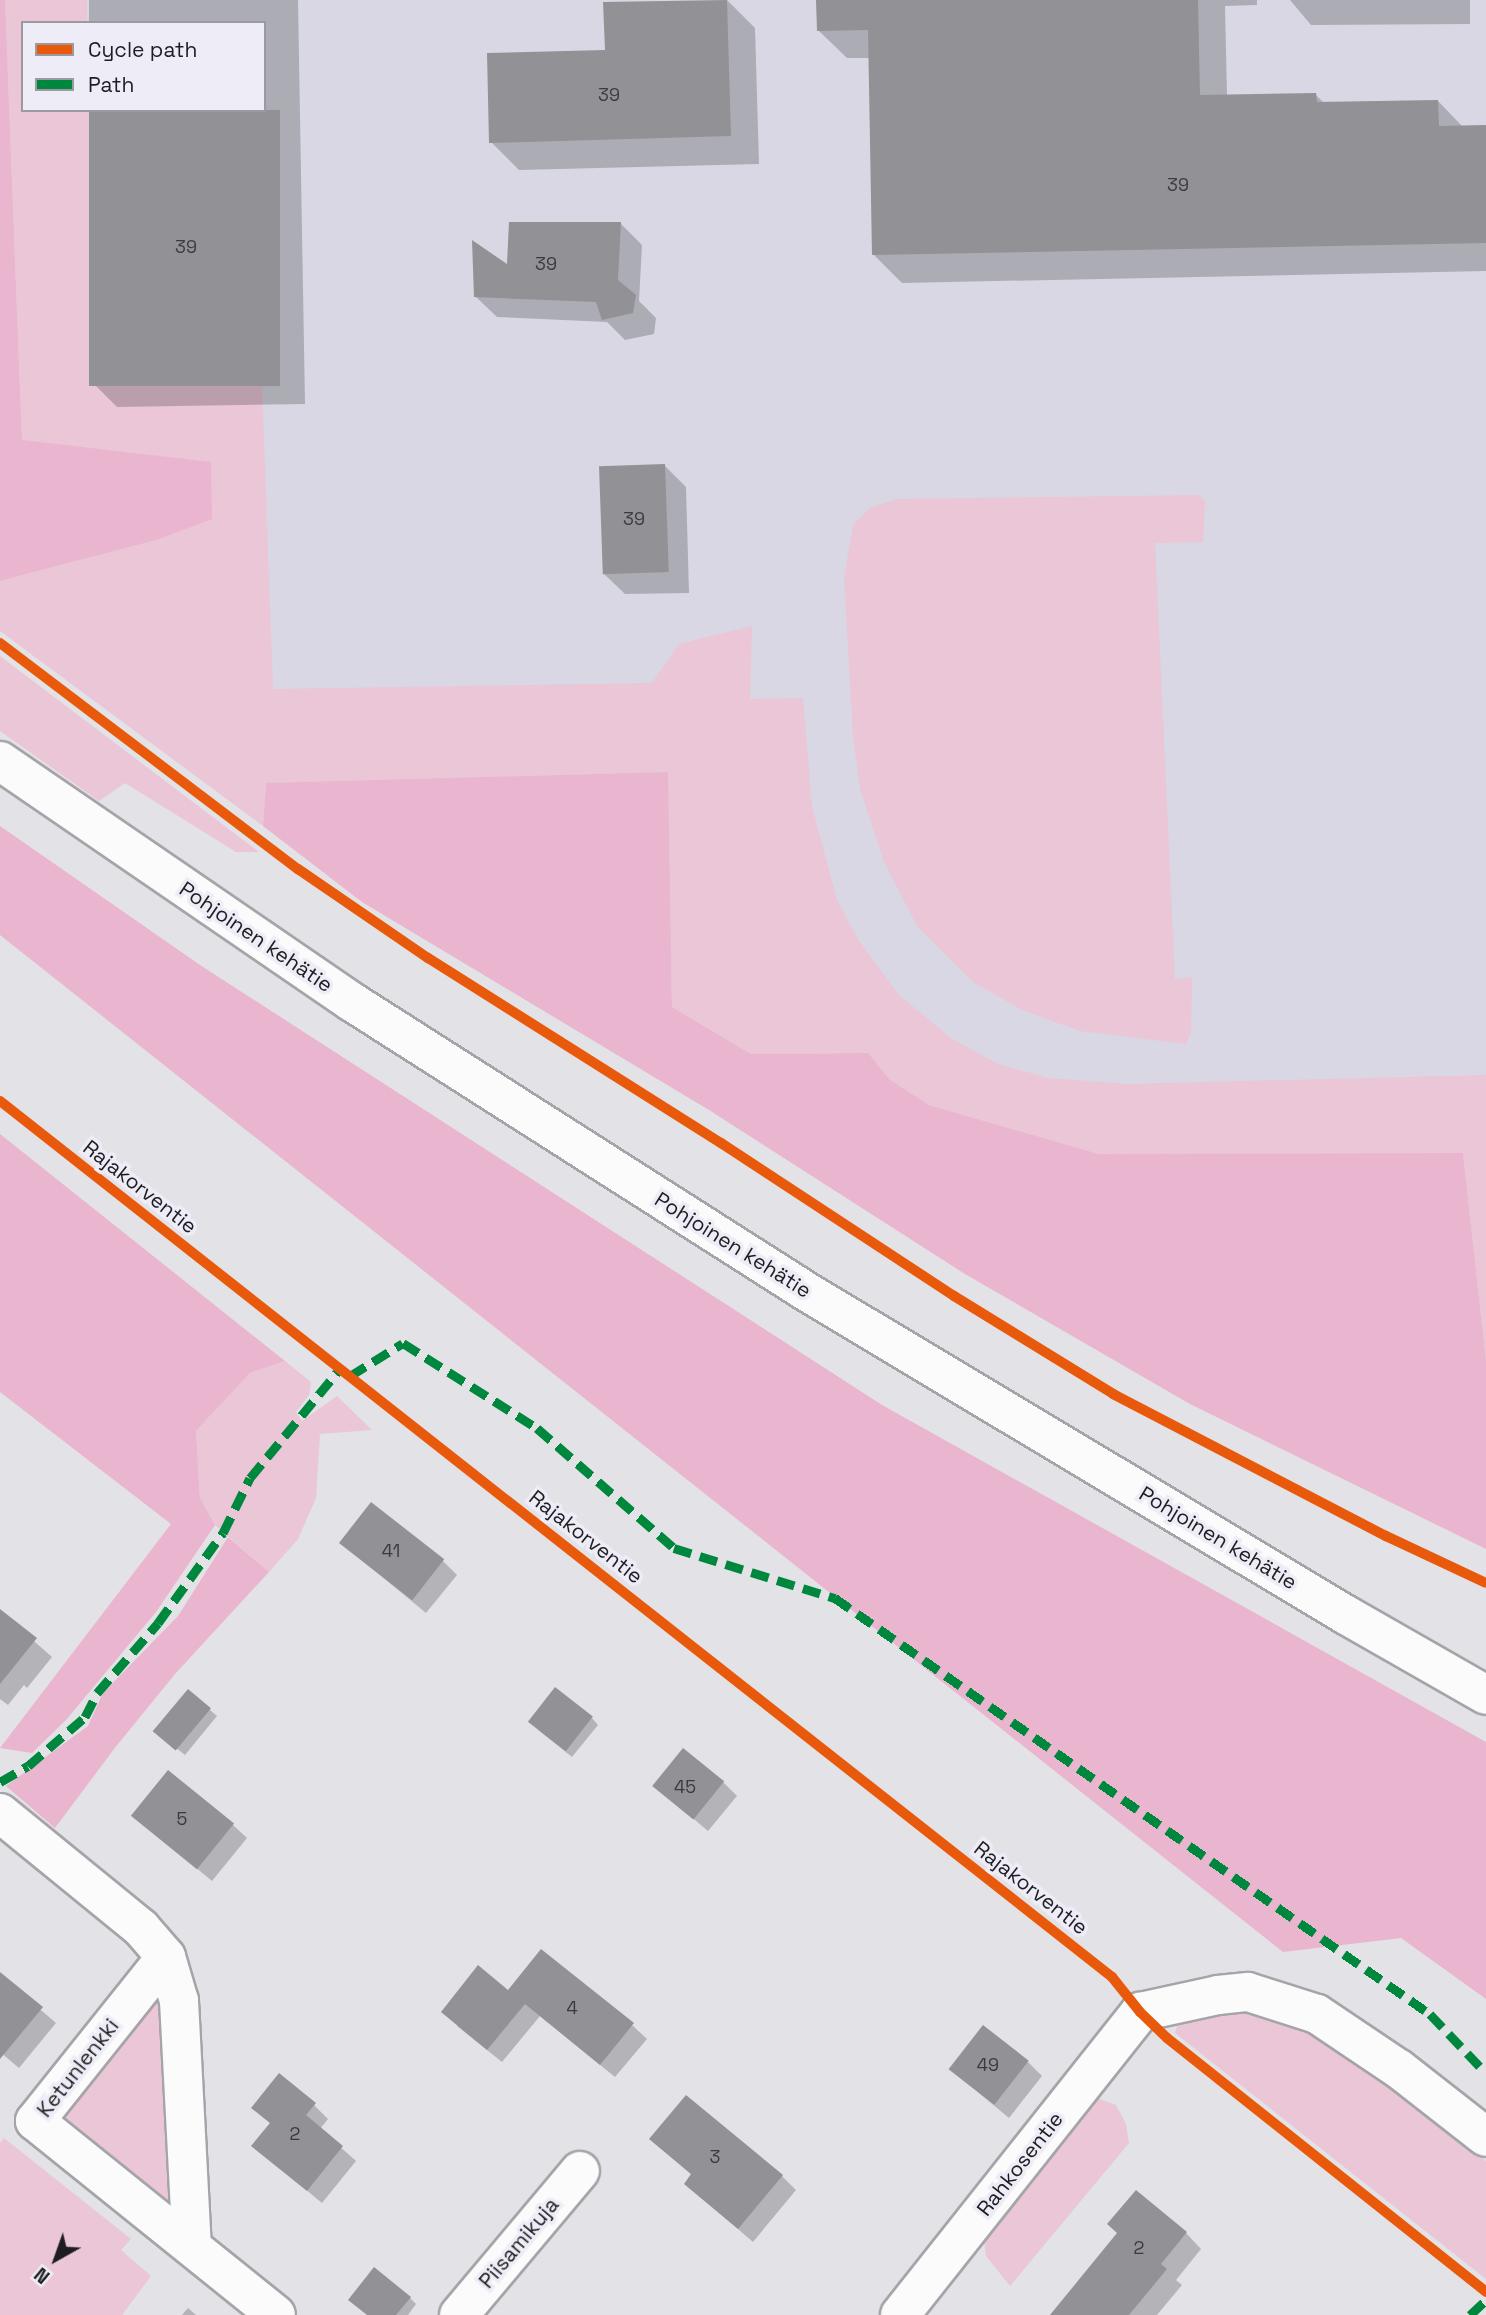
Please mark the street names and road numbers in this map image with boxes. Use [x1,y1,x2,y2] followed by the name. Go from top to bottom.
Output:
[174,876,338,998] street label: Pohjoinen kehätie
[78,1135,202,1239] street label: Rajakorventie
[650,1187,816,1303] street label: Pohjoinen kehätie
[1134,1481,1302,1595] street label: Pohjoinen kehätie
[524,1485,648,1589] street label: Rajakorventie
[969,1836,1093,1940] street label: Rajakorventie
[32,2014,124,2122] street label: Ketunlenkki
[972,2107,1068,2221] street label: Rahkosentie
[474,2193,564,2293] street label: Piisamikuja

